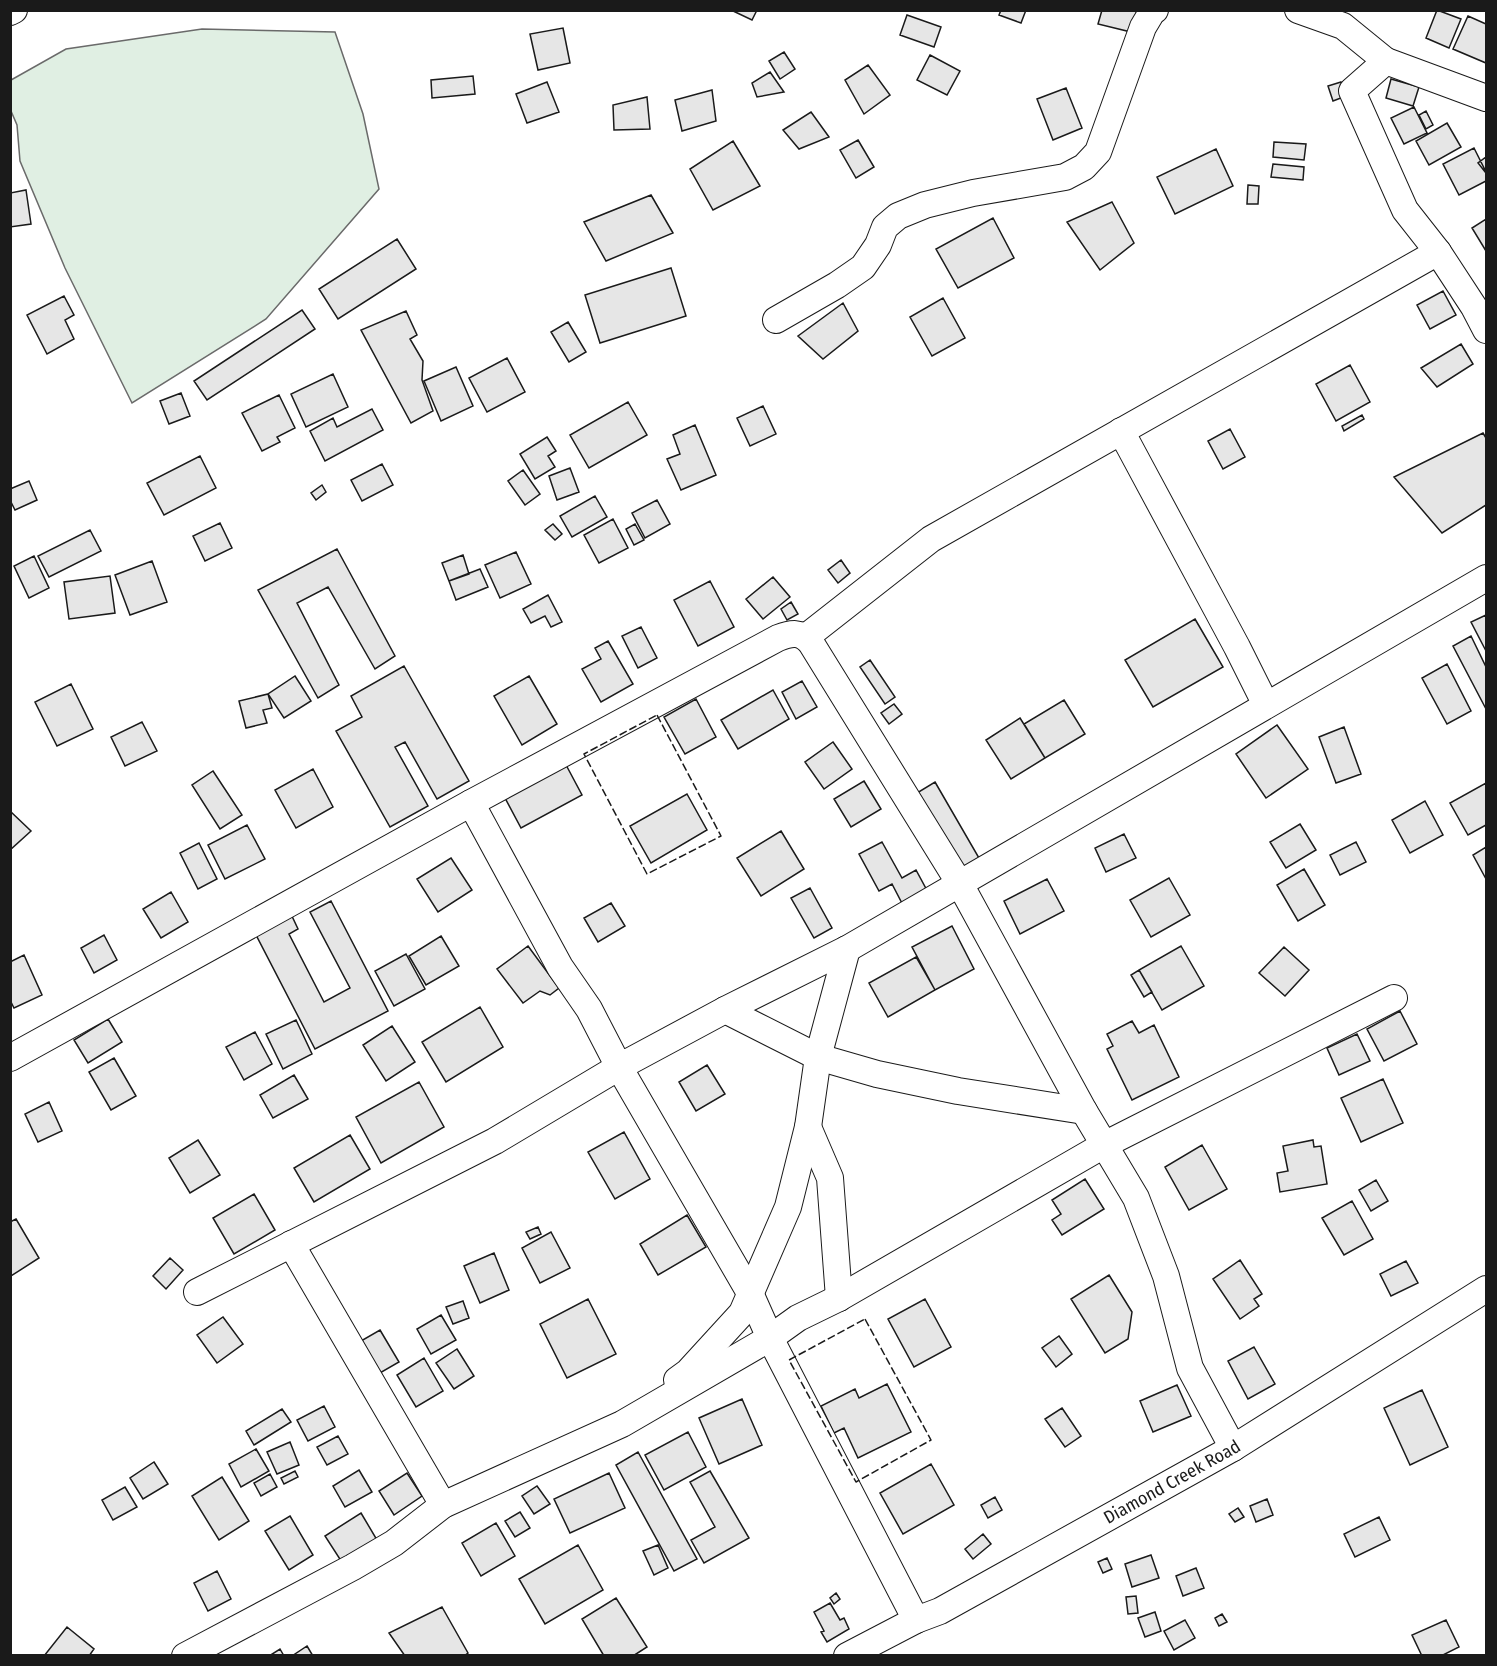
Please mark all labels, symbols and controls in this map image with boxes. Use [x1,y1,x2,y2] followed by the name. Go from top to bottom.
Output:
[1100,1435,1245,1529] street label: Diamond Creek Road

